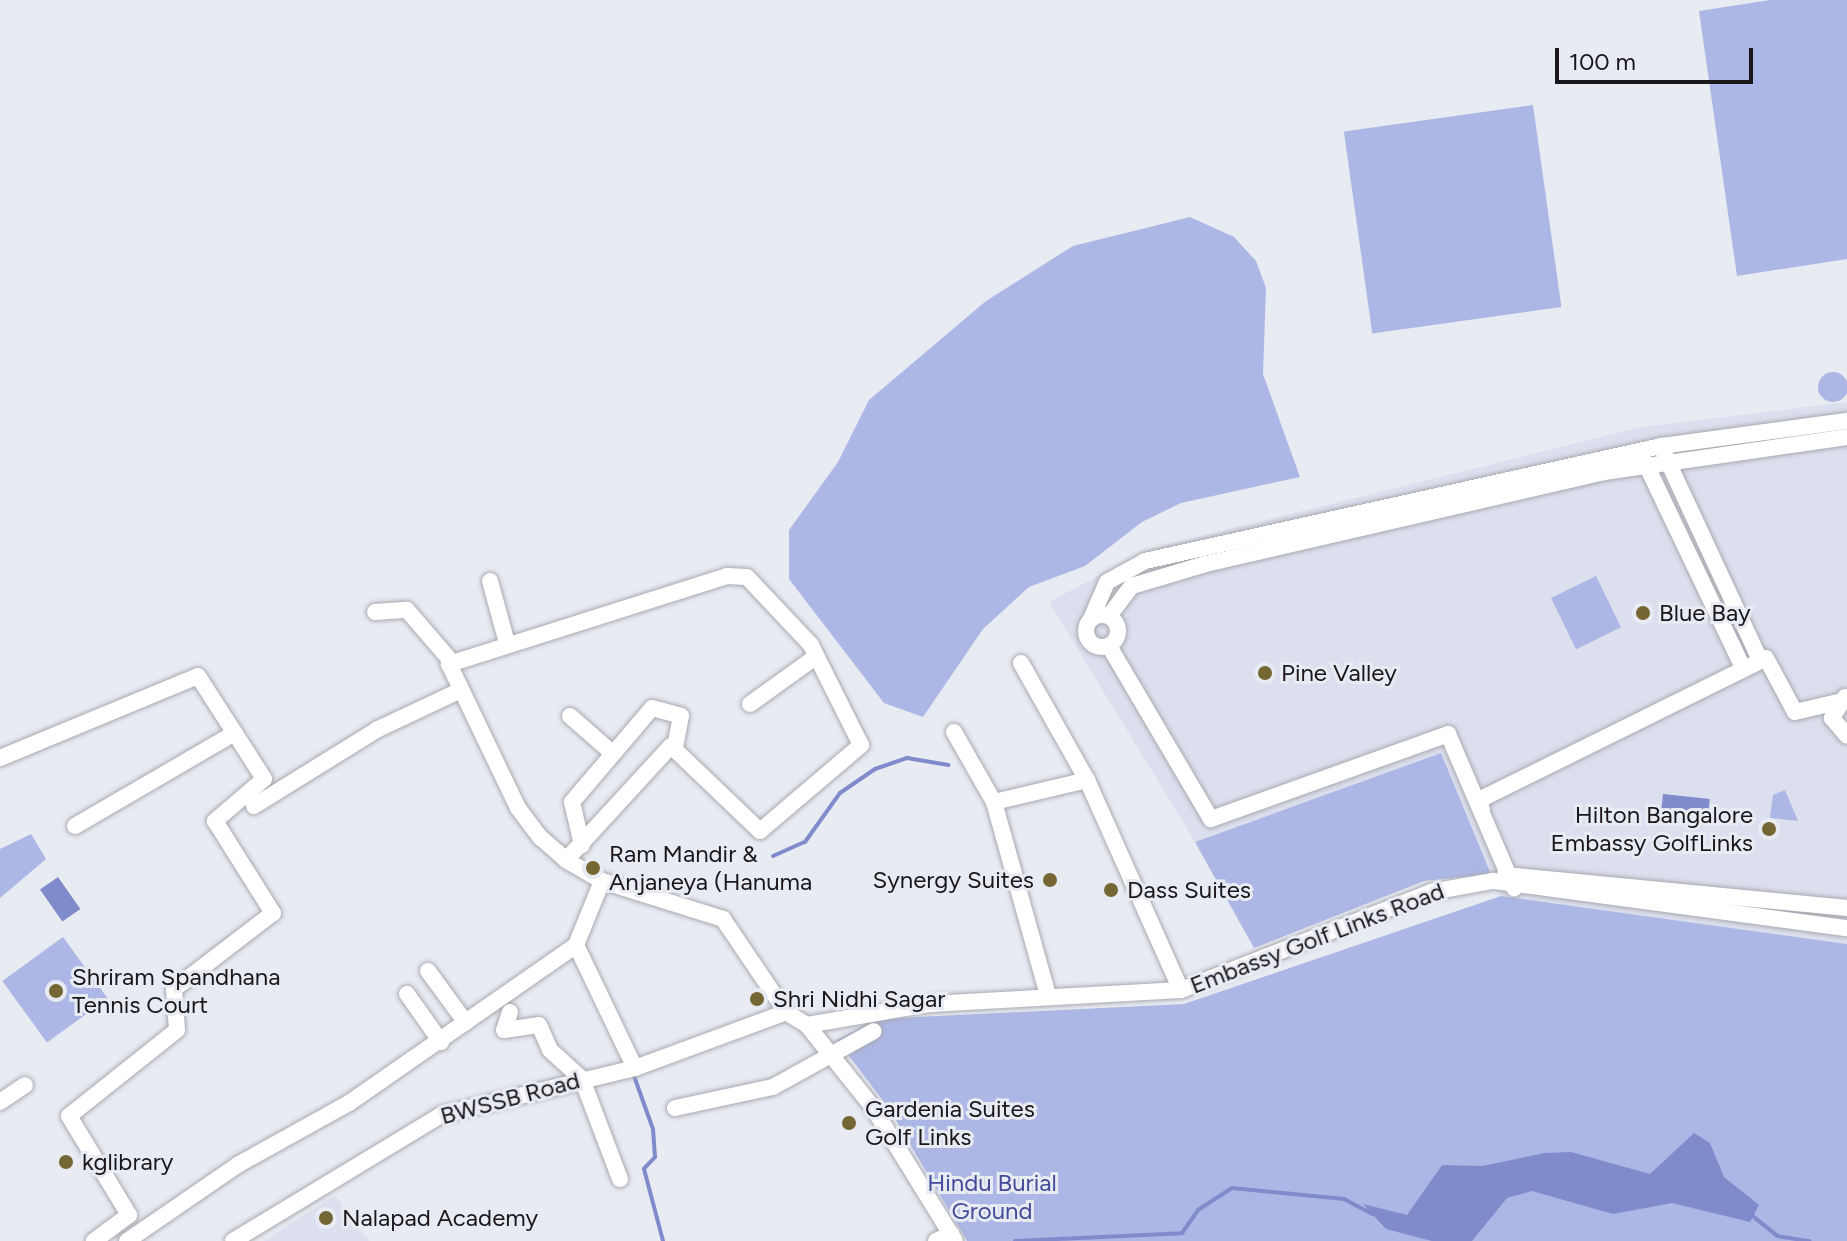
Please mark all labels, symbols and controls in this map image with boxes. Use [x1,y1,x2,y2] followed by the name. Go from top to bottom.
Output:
[1559,32,1757,82] scale bar
[1569,47,1636,76] text: 100 m
[1659,599,1751,627] place label: Blue Bay
[1634,604,1652,622] marker: Blue Bay
[1281,659,1397,687] place label: Pine Valley
[1256,664,1274,682] marker: Pine Valley
[1551,801,1753,857] place label: Hilton Bangalore Embassy GolfLinks
[1760,820,1778,838] marker: Hilton Bangalore Embassy GolfLinks
[609,840,812,896] place label: Ram Mandir & Anjaneya (Hanuma
[584,859,602,877] marker: Ram Mandir & Anjaneya (Hanuma
[872,866,1034,894] place label: Synergy Suites
[1041,871,1059,889] marker: Synergy Suites
[1127,876,1251,904] place label: Dass Suites
[1186,876,1448,1000] street label: Embassy Golf Links Road
[1102,881,1120,899] marker: Dass Suites
[72,963,280,1019] place label: Shriram Spandhana Tennis Court
[47,982,65,1000] marker: Shriram Spandhana Tennis Court
[773,985,945,1013] place label: Shri Nidhi Sagar
[748,990,766,1008] marker: Shri Nidhi Sagar
[437,1066,583,1130] street label: BWSSB Road
[865,1095,1035,1151] place label: Gardenia Suites Golf Links
[840,1114,858,1132] marker: Gardenia Suites Golf Links
[82,1148,173,1176] place label: kglibrary
[57,1153,75,1171] marker: kglibrary
[927,1169,1057,1225] park label: Hindu Burial Ground
[342,1204,538,1232] place label: Nalapad Academy
[317,1209,335,1227] marker: Nalapad Academy

